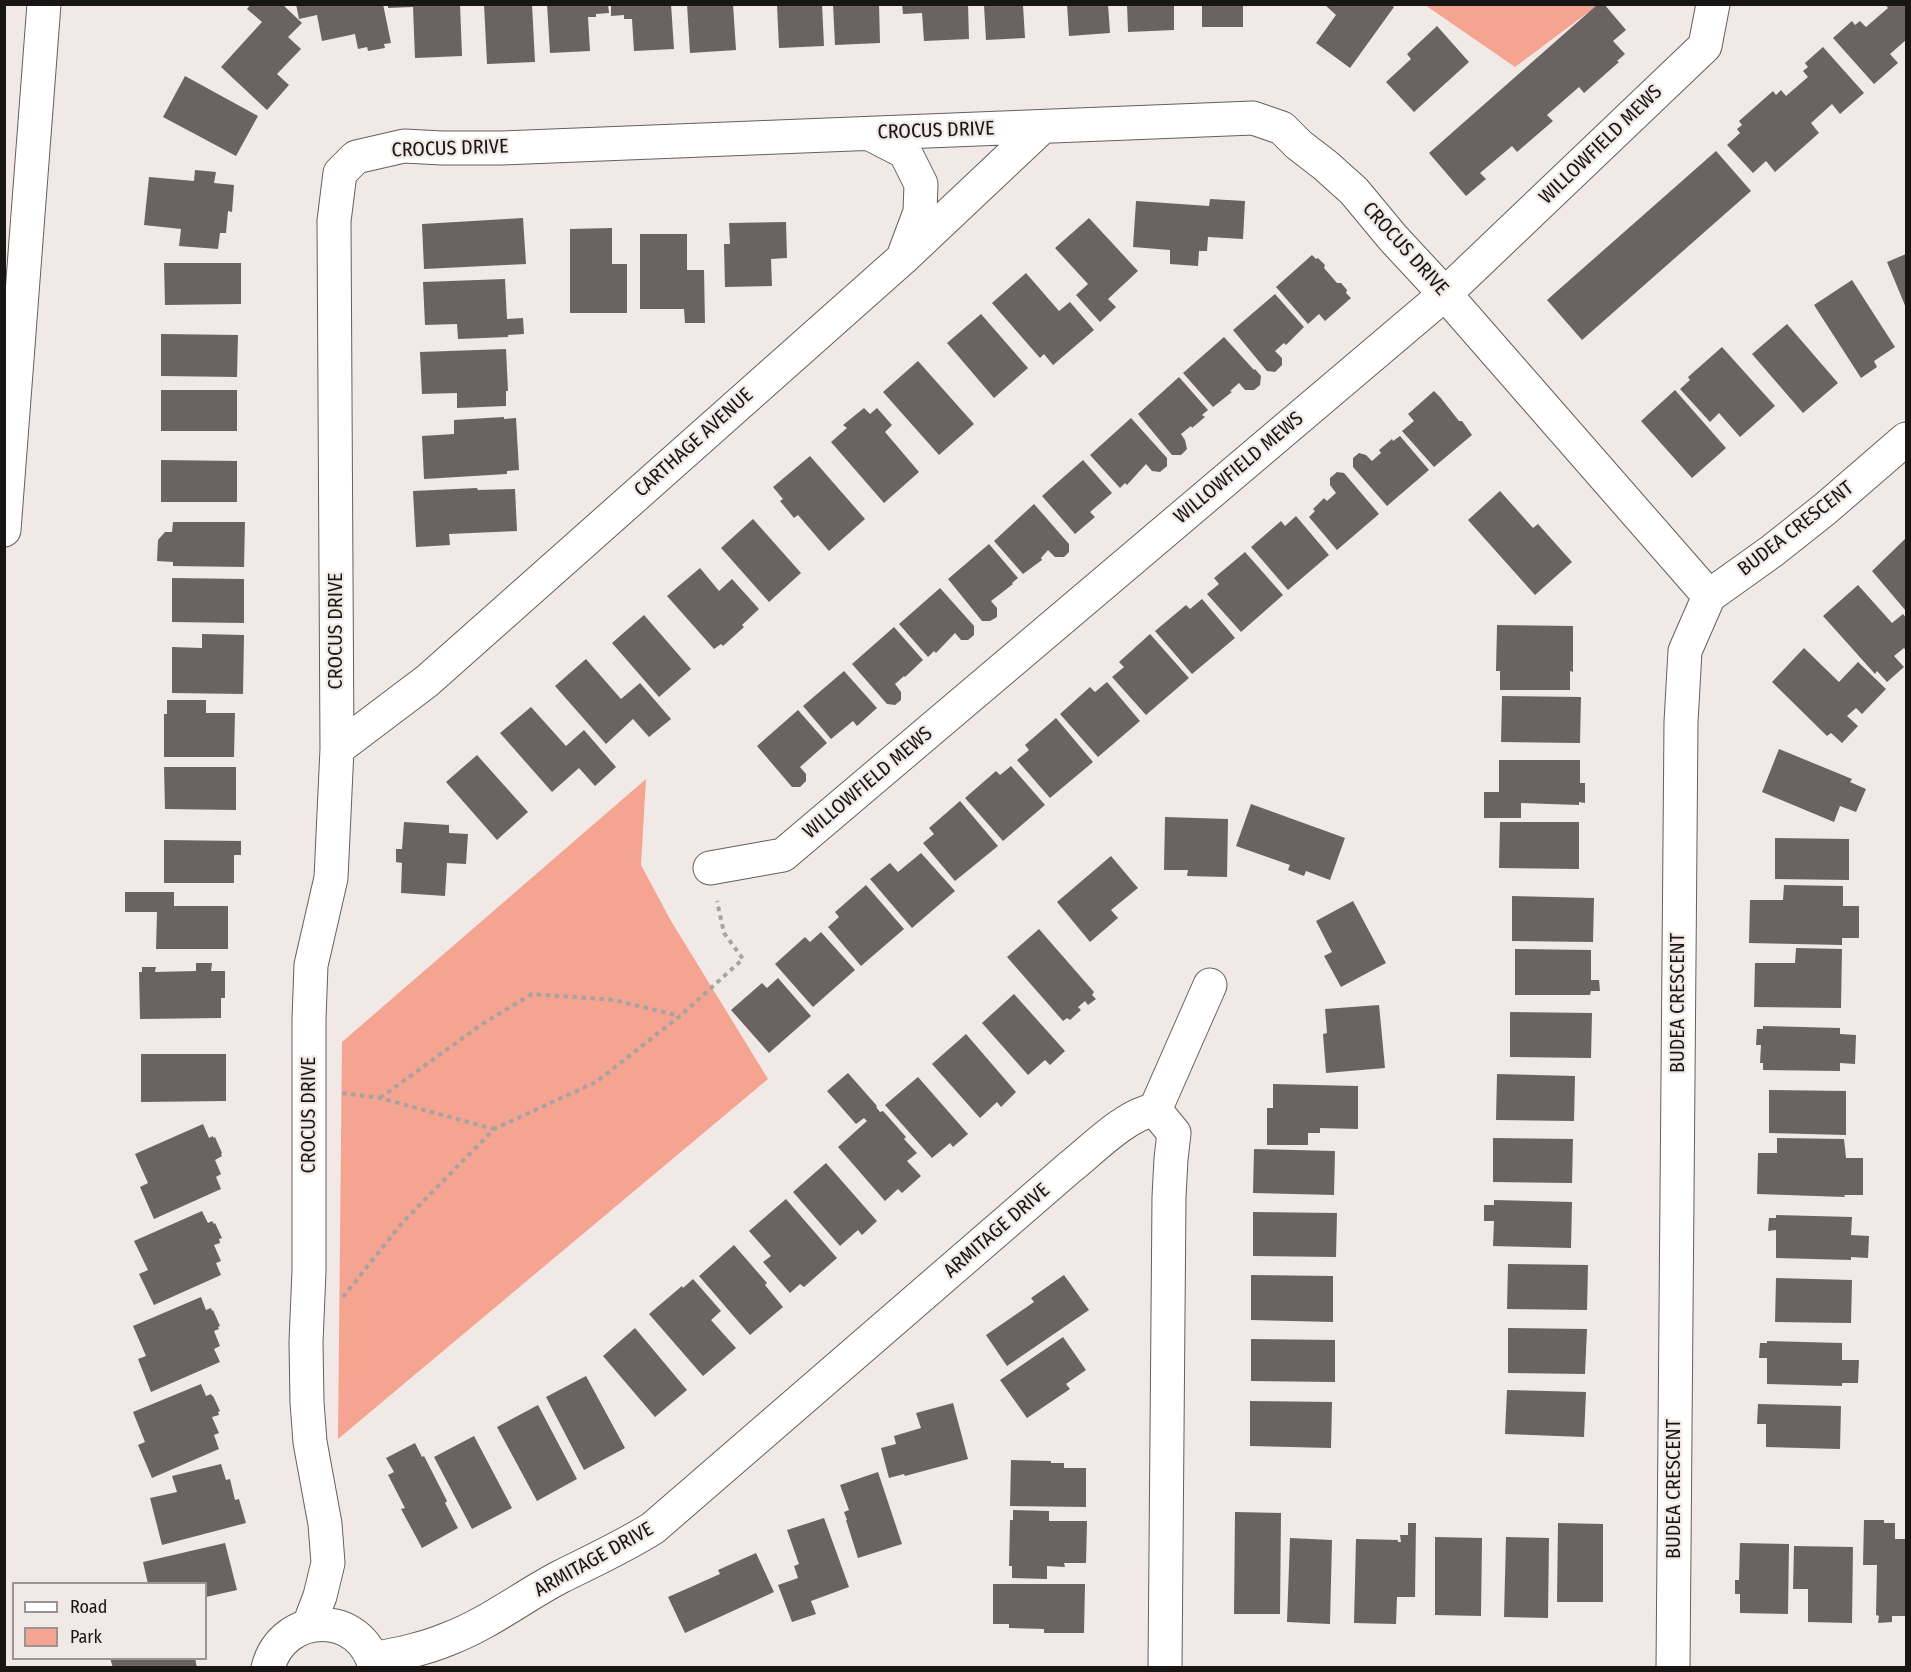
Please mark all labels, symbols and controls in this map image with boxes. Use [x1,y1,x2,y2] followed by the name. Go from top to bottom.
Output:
[1535,80,1667,210] street label: WILLOWFIELD MEWS
[877,117,995,145] street label: CROCUS DRIVE
[391,135,509,163] street label: CROCUS DRIVE
[1357,198,1453,300] street label: CROCUS DRIVE
[630,383,758,503] street label: CARTHAGE AVENUE
[1169,407,1309,529] street label: WILLOWFIELD MEWS
[1733,476,1859,582] street label: BUDEA CRESCENT
[324,573,348,689] street label: CROCUS DRIVE
[798,722,938,844] street label: WILLOWFIELD MEWS
[1666,933,1690,1073] street label: BUDEA CRESCENT
[297,1057,321,1173] street label: CROCUS DRIVE
[939,1179,1055,1283] street label: ARMITAGE DRIVE
[1662,1419,1686,1559] street label: BUDEA CRESCENT
[530,1517,658,1603] street label: ARMITAGE DRIVE
[12,1582,207,1660] legend
[70,1596,107,1618] text: Road
[70,1626,102,1648] text: Park

